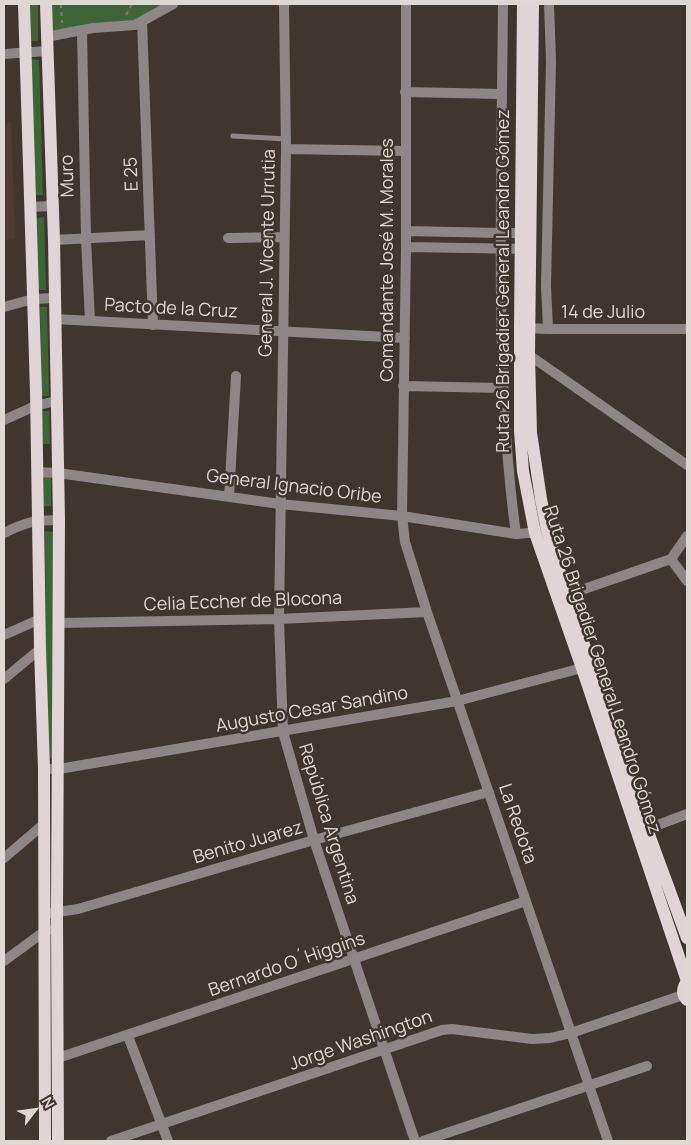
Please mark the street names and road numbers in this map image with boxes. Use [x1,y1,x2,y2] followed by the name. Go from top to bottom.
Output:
[493,109,515,453] street label: Ruta 26 Brigadier General Leandro Gómez
[377,138,399,382] street label: Comandante José M. Morales
[255,149,281,357] street label: General J. Vicente Urrutia
[57,154,79,198] street label: Muro
[121,156,143,192] street label: E 25
[104,295,238,323] street label: Pacto de la Cruz
[561,302,645,324] street label: 14 de Julio
[205,466,383,508] street label: General Ignacio Oribe
[539,503,665,837] street label: Ruta 26 Brigadier General Leandro Gómez
[144,588,342,616] street label: Celia Eccher de Blocona
[214,682,410,738] street label: Augusto Cesar Sandino
[293,741,363,907] street label: República Argentina
[493,781,541,867] street label: La Redota
[191,817,305,869] street label: Benito Juarez
[206,928,368,1002] street label: Bernardo O´Higgins
[287,1006,435,1076] street label: Jorge Washington

